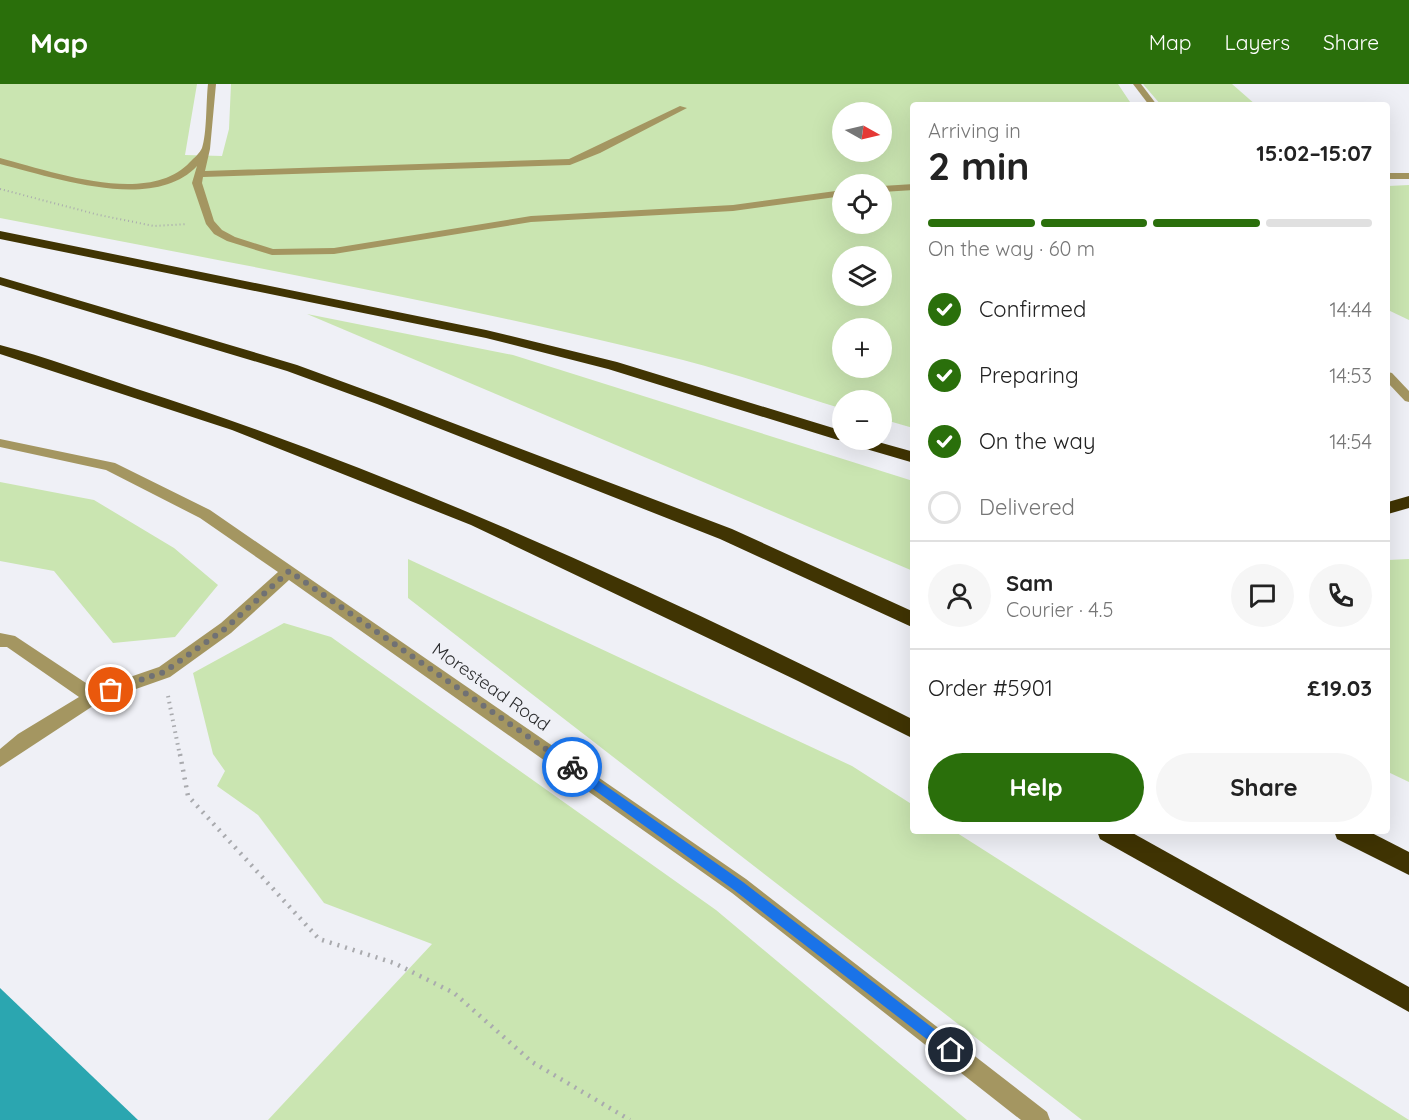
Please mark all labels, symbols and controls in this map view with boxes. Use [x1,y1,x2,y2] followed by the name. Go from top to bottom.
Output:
[30,25,88,60] text: Map
[1149,29,1192,55] text: Map
[1225,29,1290,55] text: Layers
[1323,29,1379,55] text: Share
[832,102,892,162] north arrow
[832,102,892,450] map controls
[928,118,1021,143] text: Arriving in
[1256,139,1372,167] text: 15:02–15:07
[928,141,1030,190] text: 2 min
[832,174,892,234] button: locate
[928,236,1095,261] text: On the way · 60 m
[832,246,892,306] button: layers
[928,293,961,326] icon: check
[979,295,1086,323] text: Confirmed
[1330,297,1372,322] text: 14:44
[832,318,892,378] button: +
[928,359,961,392] icon: check
[979,361,1079,389] text: Preparing
[1329,363,1372,388] text: 14:53
[832,390,892,450] button: −
[928,425,961,458] icon: check
[979,427,1095,455] text: On the way
[1329,429,1372,454] text: 14:54
[979,493,1075,521] text: Delivered
[928,564,991,627] button: person
[1231,564,1294,627] button: chat
[1309,564,1372,627] button: phone
[1006,569,1053,597] text: Sam
[1006,597,1113,622] text: Courier · 4.5
[428,637,555,736] street label: Morestead Road
[85,664,136,715] pin
[94,673,127,706] icon: bag
[928,674,1053,702] text: Order #5901
[1307,674,1372,702] text: £19.03
[542,737,602,797] courier
[556,751,589,784] icon: bike
[928,753,1144,822] button: Help
[1156,753,1372,822] button: Share
[925,1024,976,1075] pin
[934,1033,967,1066] icon: home

